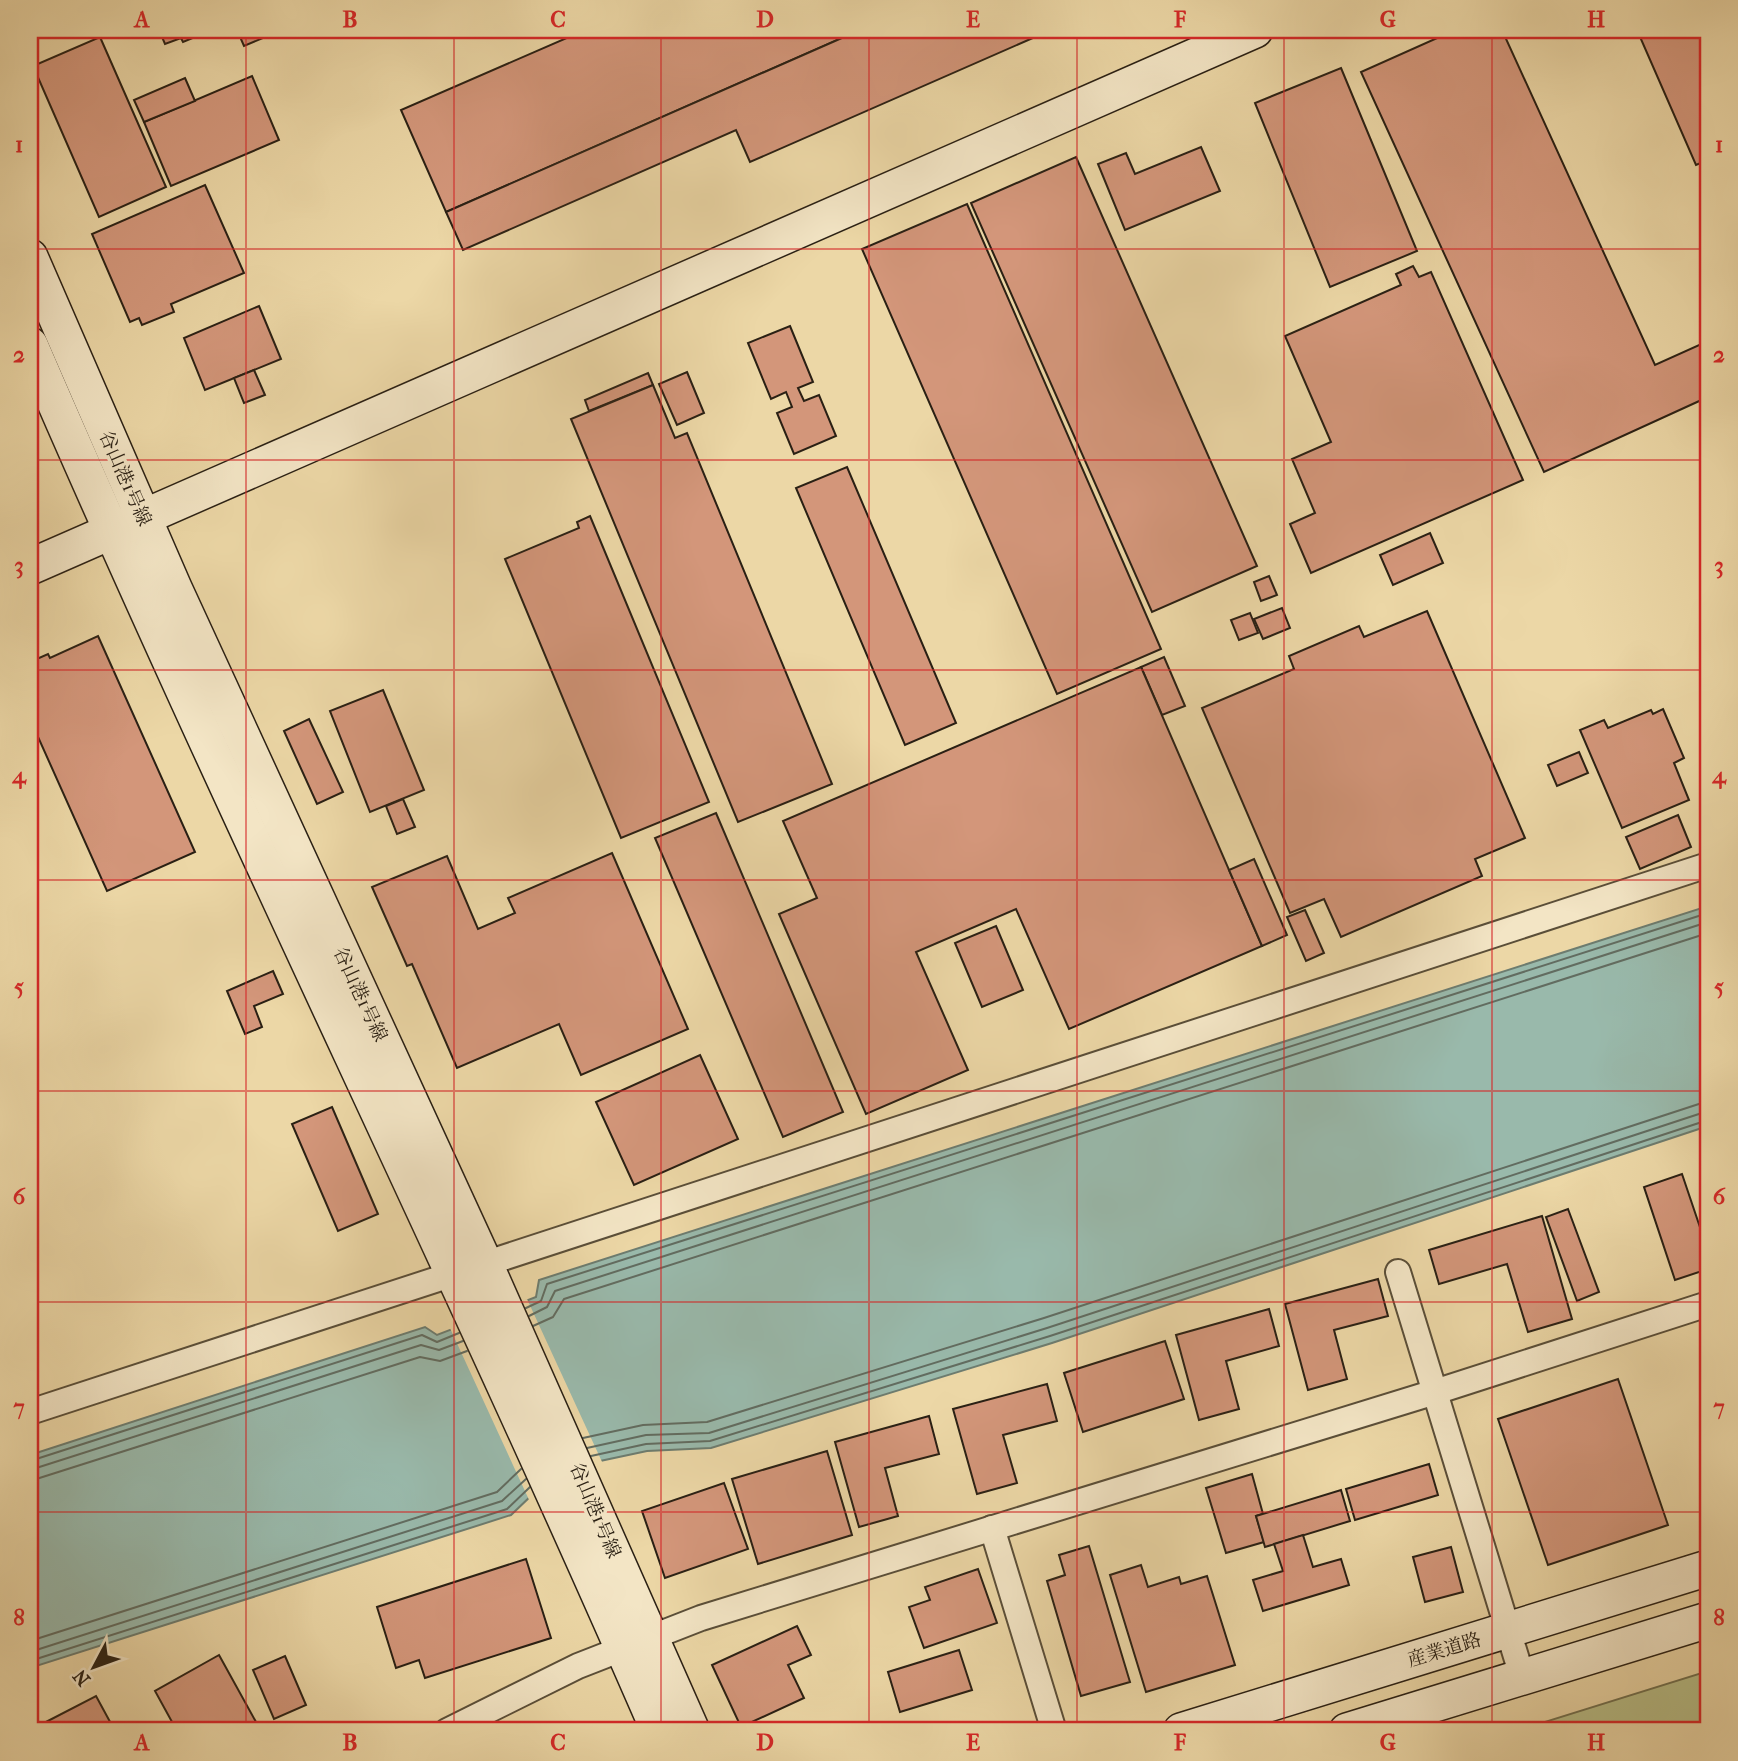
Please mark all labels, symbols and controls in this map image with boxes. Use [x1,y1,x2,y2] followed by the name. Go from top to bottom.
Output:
[133,6,151,33] text: A
[343,6,358,33] text: B
[550,6,566,33] text: C
[756,6,774,33] text: D
[966,6,980,33] text: E
[1173,6,1187,33] text: F
[1380,6,1396,33] text: G
[1587,6,1605,33] text: H
[15,131,23,158] text: 1
[1715,131,1723,158] text: 1
[13,341,25,368] text: 2
[1713,341,1725,368] text: 2
[94,427,156,529] street label: 谷山港1号線
[14,552,24,579] text: 3
[1714,552,1724,579] text: 3
[11,762,27,789] text: 4
[1711,762,1727,789] text: 4
[329,944,392,1045] street label: 谷山港1号線
[14,973,24,1000] text: 5
[1714,973,1724,1000] text: 5
[13,1183,26,1210] text: 6
[1713,1183,1726,1210] text: 6
[12,1394,25,1421] text: 7
[1712,1394,1725,1421] text: 7
[565,1459,625,1562] street label: 谷山港1号線
[13,1604,25,1631] text: 8
[1713,1604,1725,1631] text: 8
[1405,1628,1484,1672] street label: 産業道路
[60,1632,130,1702] north arrow
[69,1664,95,1690] text: N
[133,1729,151,1756] text: A
[343,1729,358,1756] text: B
[550,1729,566,1756] text: C
[756,1729,774,1756] text: D
[966,1729,980,1756] text: E
[1173,1729,1187,1756] text: F
[1380,1729,1396,1756] text: G
[1587,1729,1605,1756] text: H

